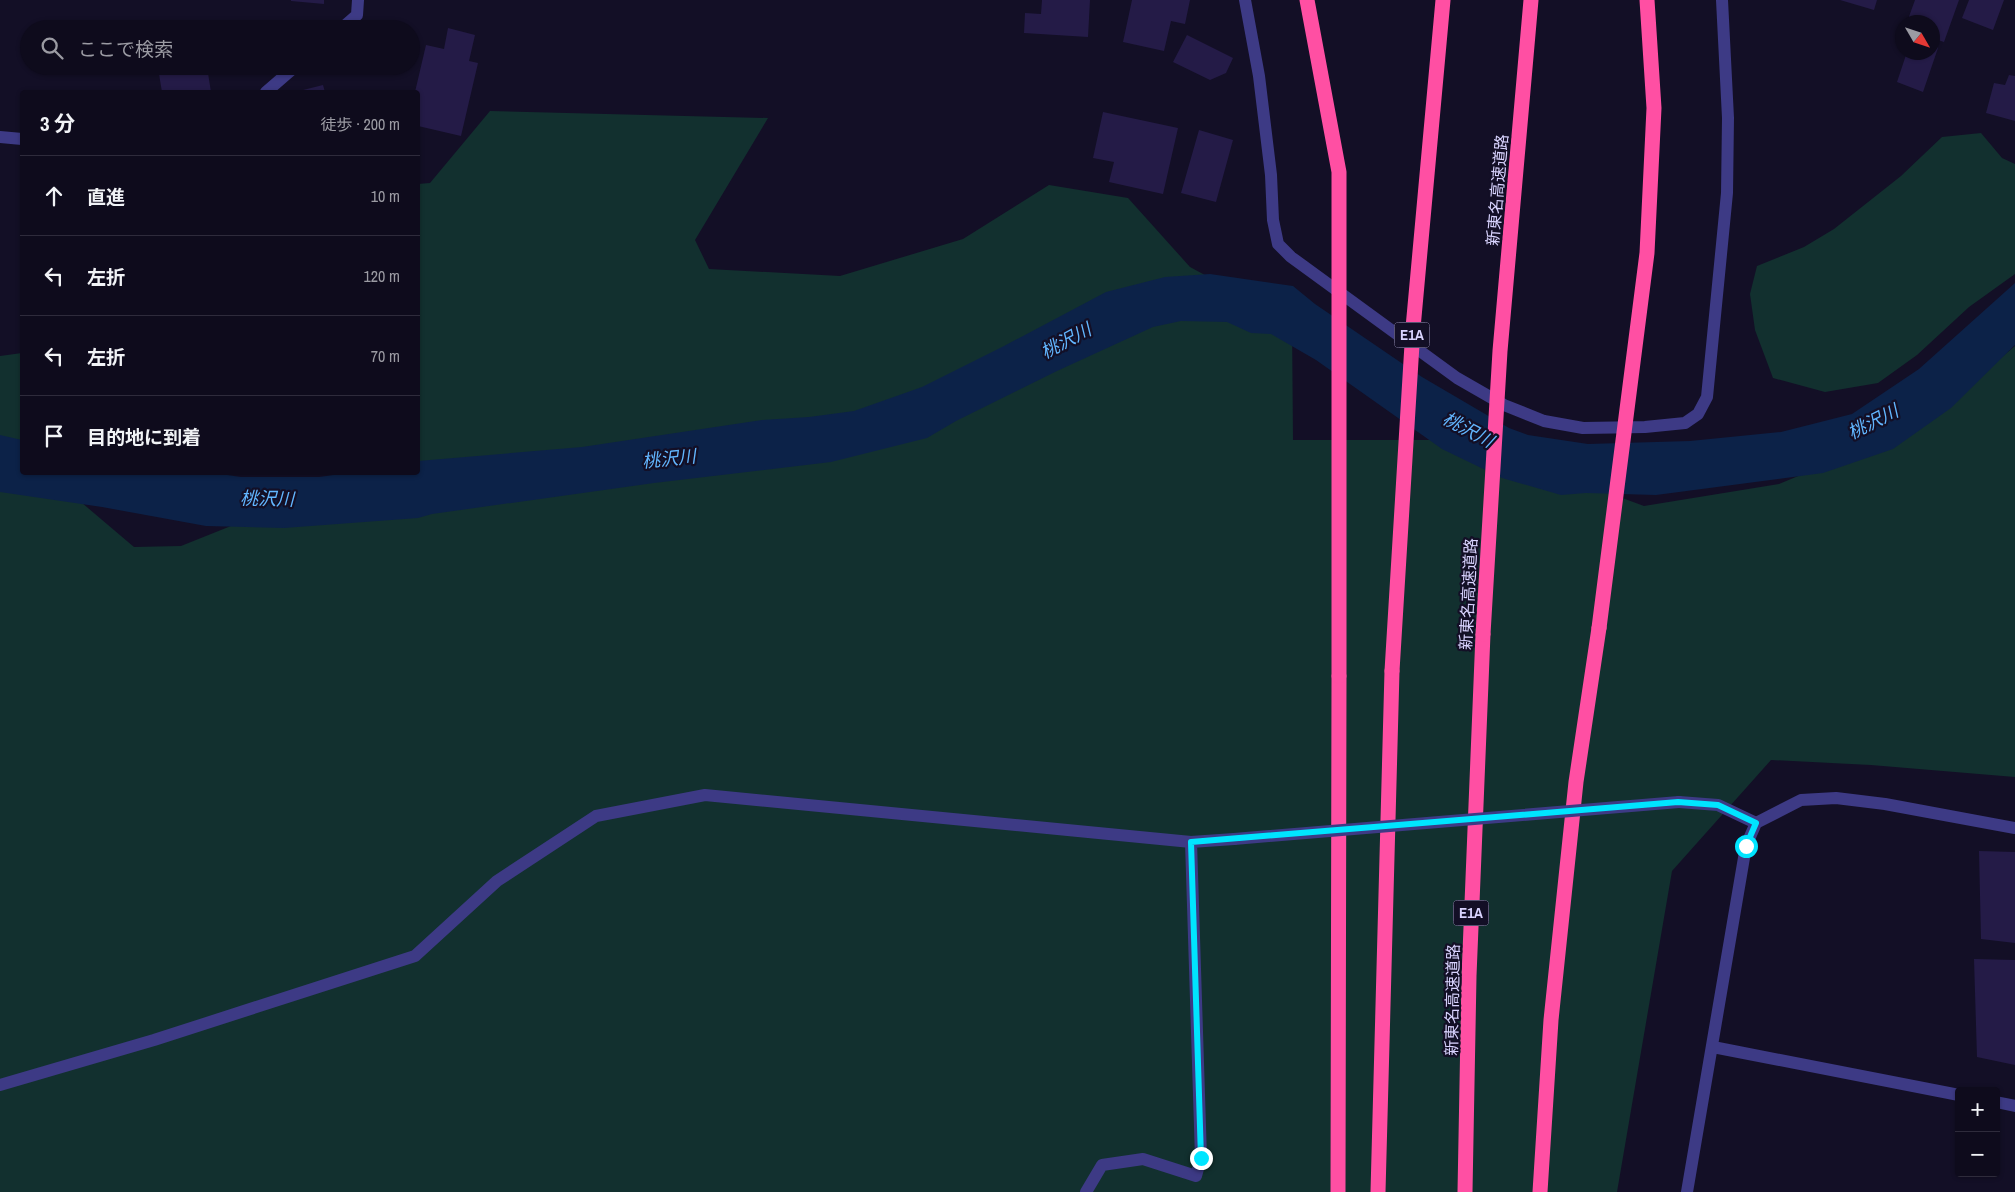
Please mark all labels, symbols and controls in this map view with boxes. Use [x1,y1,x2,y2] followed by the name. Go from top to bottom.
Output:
[1895,15,1940,60] north arrow
[20,20,420,75] search box
[38,34,66,62] icon: search
[78,36,173,62] text: ここで検索
[40,109,75,138] text: 3 分
[321,113,400,135] text: 徒歩 · 200 m
[1481,133,1513,247] street label: 新東名高速道路
[40,182,68,210] icon: ahead
[87,184,125,210] text: 直進
[371,185,400,207] text: 10 m
[40,262,68,290] icon: left
[87,264,125,290] text: 左折
[364,265,400,287] text: 120 m
[1036,316,1097,364] water label: 桃沢川
[1394,322,1430,348] road number: E1A
[40,342,68,370] icon: left
[87,344,125,370] text: 左折
[371,345,400,367] text: 70 m
[1843,397,1904,445] water label: 桃沢川
[1439,406,1500,454] water label: 桃沢川
[40,422,68,450] icon: arrive
[87,424,201,450] text: 目的地に到着
[641,443,699,474] water label: 桃沢川
[240,486,296,512] water label: 桃沢川
[1454,537,1482,651] street label: 新東名高速道路
[1735,835,1758,858] route start
[1454,900,1488,926] road number: E1A
[1440,944,1464,1056] street label: 新東名高速道路
[1955,1087,2000,1177] map controls
[1955,1087,2000,1132] button: +
[1955,1132,2000,1177] button: −
[1190,1147,1213,1170] route end

